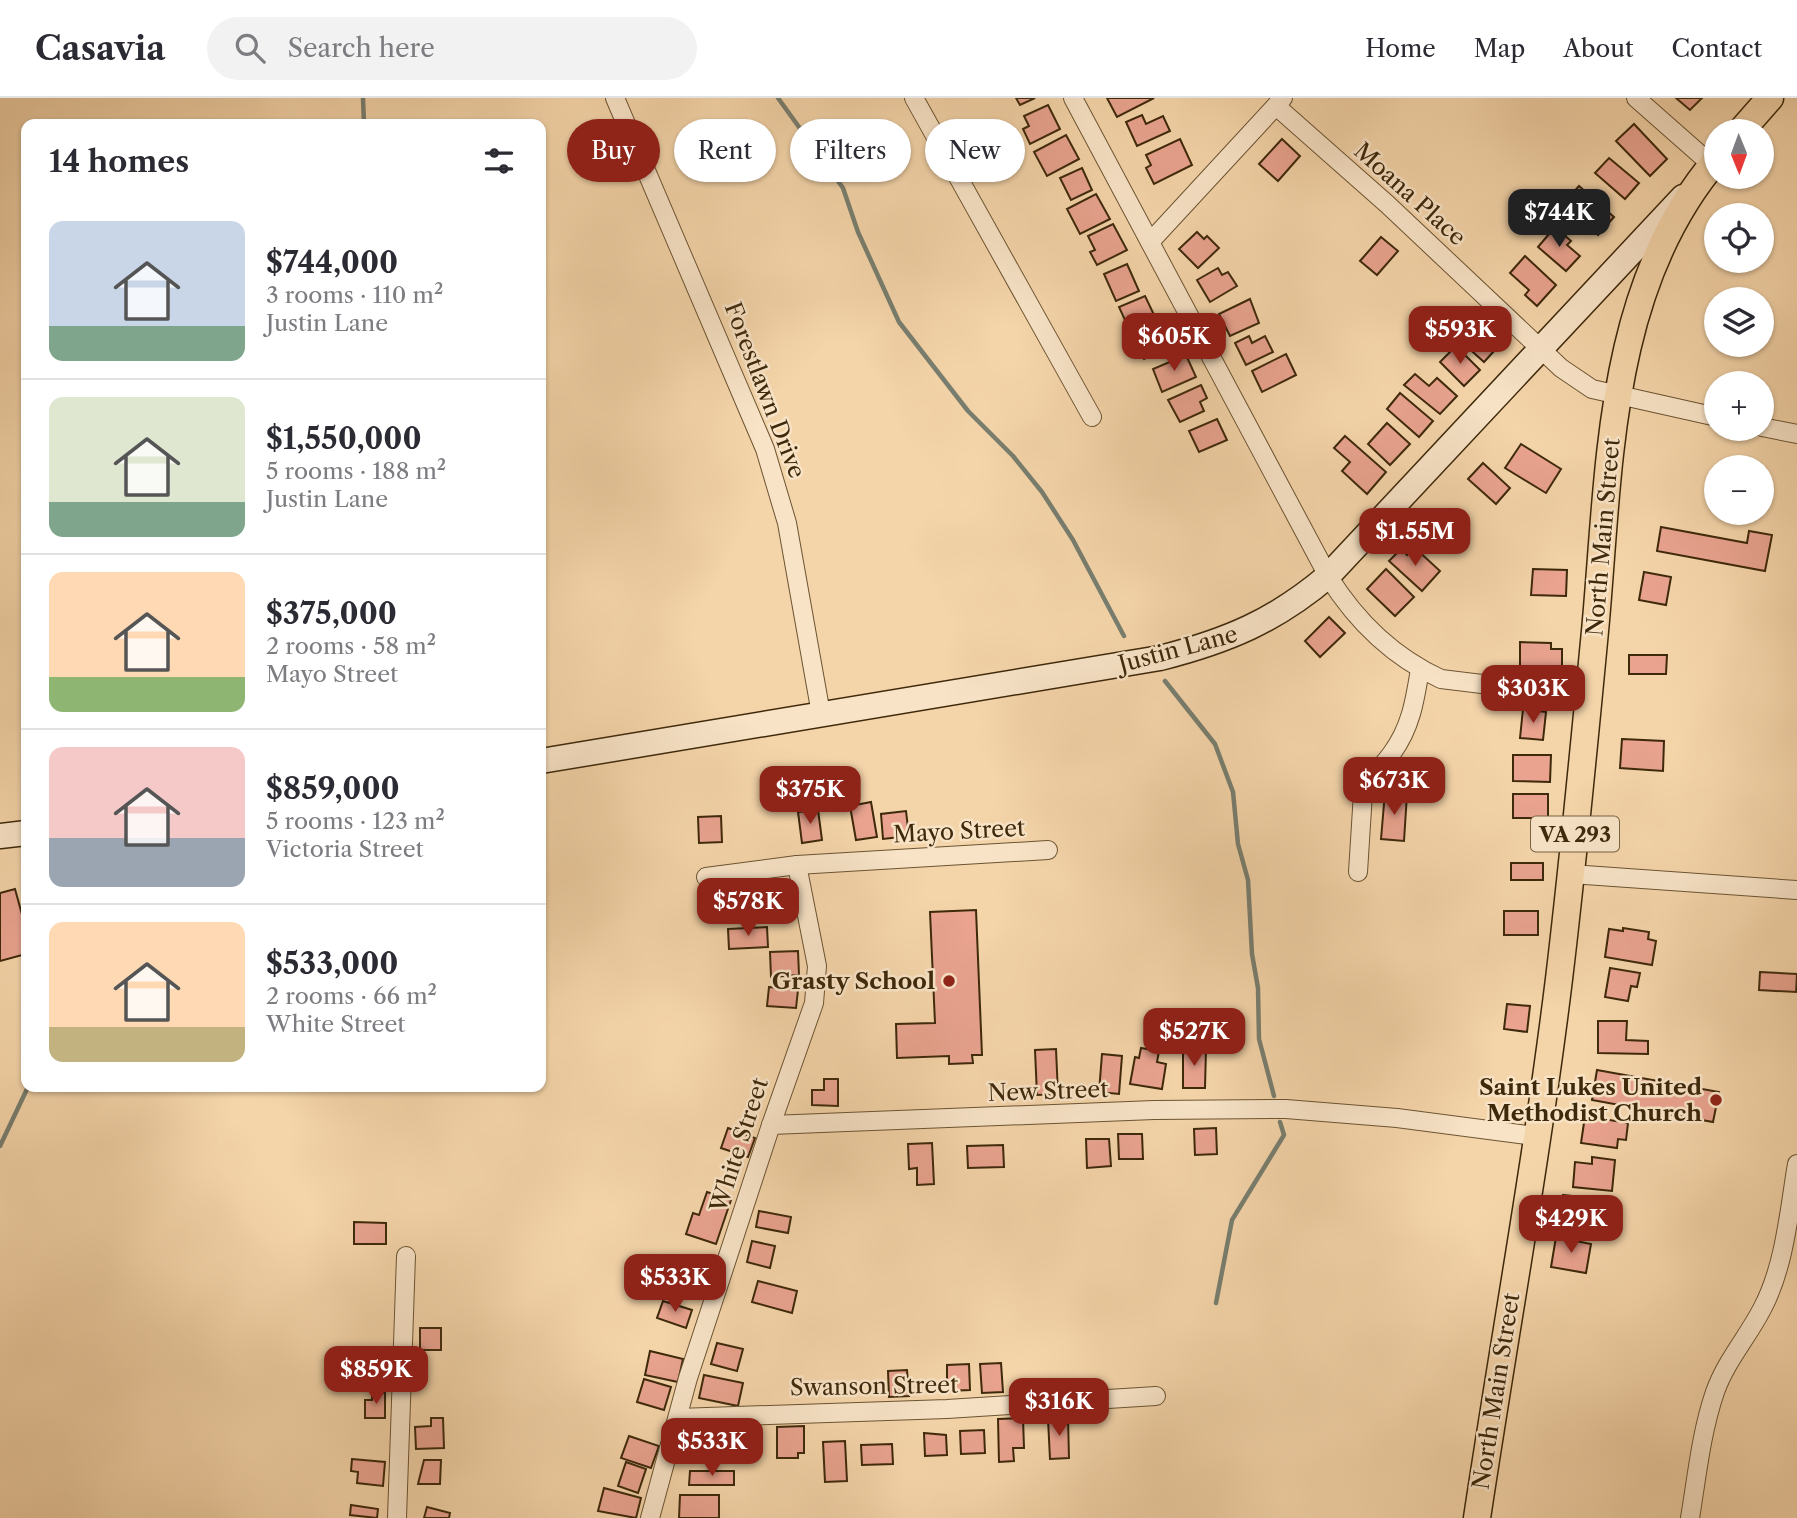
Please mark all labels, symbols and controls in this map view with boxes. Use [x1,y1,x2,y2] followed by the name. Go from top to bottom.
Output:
[207,17,697,80] search box
[35,28,165,69] text: Casavia
[231,29,269,67] icon: search
[287,32,435,64] text: Search here
[1365,34,1436,63] text: Home
[1474,34,1525,63] text: Map
[1563,34,1634,63] text: About
[1672,34,1762,63] text: Contact
[567,119,660,182] chip: Buy
[674,119,776,182] chip: Rent
[790,119,911,182] chip: Filters
[925,119,1025,182] chip: New
[1704,119,1774,189] north arrow
[1704,119,1774,525] map controls
[1348,137,1472,251] street label: Moana Place
[480,142,518,180] icon: filters
[49,143,189,180] text: 14 homes
[1510,190,1608,249] pin: $744K
[1524,198,1594,226] text: $744K
[1704,203,1774,273] button: locate
[266,244,398,281] text: $744,000
[105,249,189,333] icon: home
[266,281,443,309] text: 3 rooms · 110 m²
[1704,287,1774,357] button: layers
[719,298,811,482] street label: Forestlawn Drive
[1411,306,1509,366] pin: $593K
[266,309,388,337] text: Justin Lane
[1125,314,1223,373] pin: $605K
[1425,315,1495,343] text: $593K
[1138,322,1210,350] text: $605K
[1704,371,1774,441] button: +
[266,420,422,457] text: $1,550,000
[105,425,189,509] icon: home
[1580,437,1626,637] street label: North Main Street
[1704,455,1774,525] button: −
[266,457,446,485] text: 5 rooms · 188 m²
[266,485,388,513] text: Justin Lane
[1358,508,1472,568] pin: $1.55M
[1375,517,1455,545] text: $1.55M
[266,595,397,632] text: $375,000
[105,600,189,684] icon: home
[1113,620,1241,679] street label: Justin Lane
[266,632,436,660] text: 2 rooms · 58 m²
[266,660,398,688] text: Mayo Street
[1484,666,1582,725] pin: $303K
[1497,674,1569,702] text: $303K
[1345,758,1443,817] pin: $673K
[761,766,859,826] pin: $375K
[1359,766,1429,794] text: $673K
[266,770,400,807] text: $859,000
[105,775,189,859] icon: home
[776,775,844,803] text: $375K
[266,807,445,835] text: 5 rooms · 123 m²
[892,814,1026,848] street label: Mayo Street
[1531,816,1619,852] road number: VA 293
[266,835,424,863] text: Victoria Street
[699,878,797,938] pin: $578K
[713,887,783,915] text: $578K
[266,945,398,982] text: $533,000
[105,950,189,1034] icon: home
[772,967,935,995] place label: Grasty School
[941,973,957,989] marker: Grasty School
[266,982,437,1010] text: 2 rooms · 66 m²
[1145,1009,1243,1068] pin: $527K
[266,1010,406,1038] text: White Street
[1159,1017,1229,1045] text: $527K
[1479,1073,1703,1127] place label: Saint Lukes United Methodist Church
[704,1074,774,1217] street label: White Street
[987,1075,1109,1107] street label: New Street
[1708,1092,1724,1108] marker: Saint Lukes United Methodist Church
[1522,1196,1620,1255] pin: $429K
[1535,1204,1607,1232] text: $429K
[626,1254,724,1314] pin: $533K
[640,1263,710,1291] text: $533K
[1467,1291,1525,1491] street label: North Main Street
[327,1346,425,1406] pin: $859K
[340,1355,412,1383] text: $859K
[790,1371,958,1401] street label: Swanson Street
[1010,1378,1108,1438] pin: $316K
[1025,1387,1093,1415] text: $316K
[663,1418,761,1478] pin: $533K
[677,1427,747,1455] text: $533K

